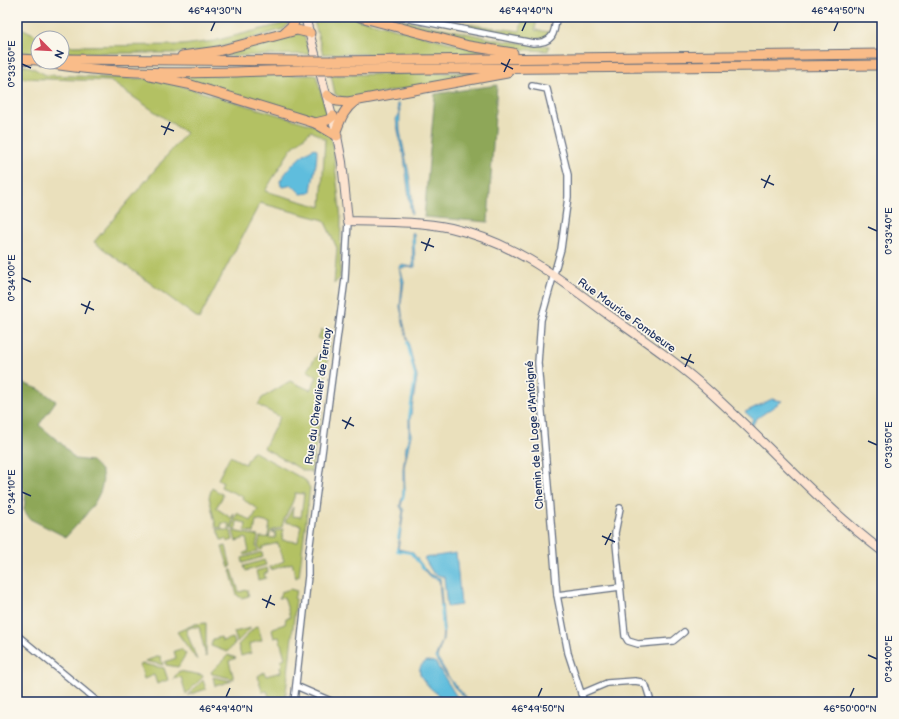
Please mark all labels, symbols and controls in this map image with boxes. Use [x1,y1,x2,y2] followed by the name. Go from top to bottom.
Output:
[188,5,242,17] text: 46°49'30"N
[499,5,553,17] text: 46°49'40"N
[811,5,865,17] text: 46°49'50"N
[30,30,70,70] north arrow
[6,40,18,87] text: 0°33'50"E
[51,47,66,60] text: N
[883,207,895,255] text: 0°33'40"E
[6,254,18,302] text: 0°34'00"E
[575,275,679,356] street label: Rue Maurice Fombeure
[302,327,335,465] street label: Rue du Chevalier de Ternay
[523,360,546,510] street label: Chemin de la Loge d'Antoigné
[883,421,895,468] text: 0°33'50"E
[6,469,18,515] text: 0°34'10"E
[883,635,895,683] text: 0°34'00"E
[199,703,253,715] text: 46°49'40"N
[511,703,565,715] text: 46°49'50"N
[823,703,877,715] text: 46°50'00"N

